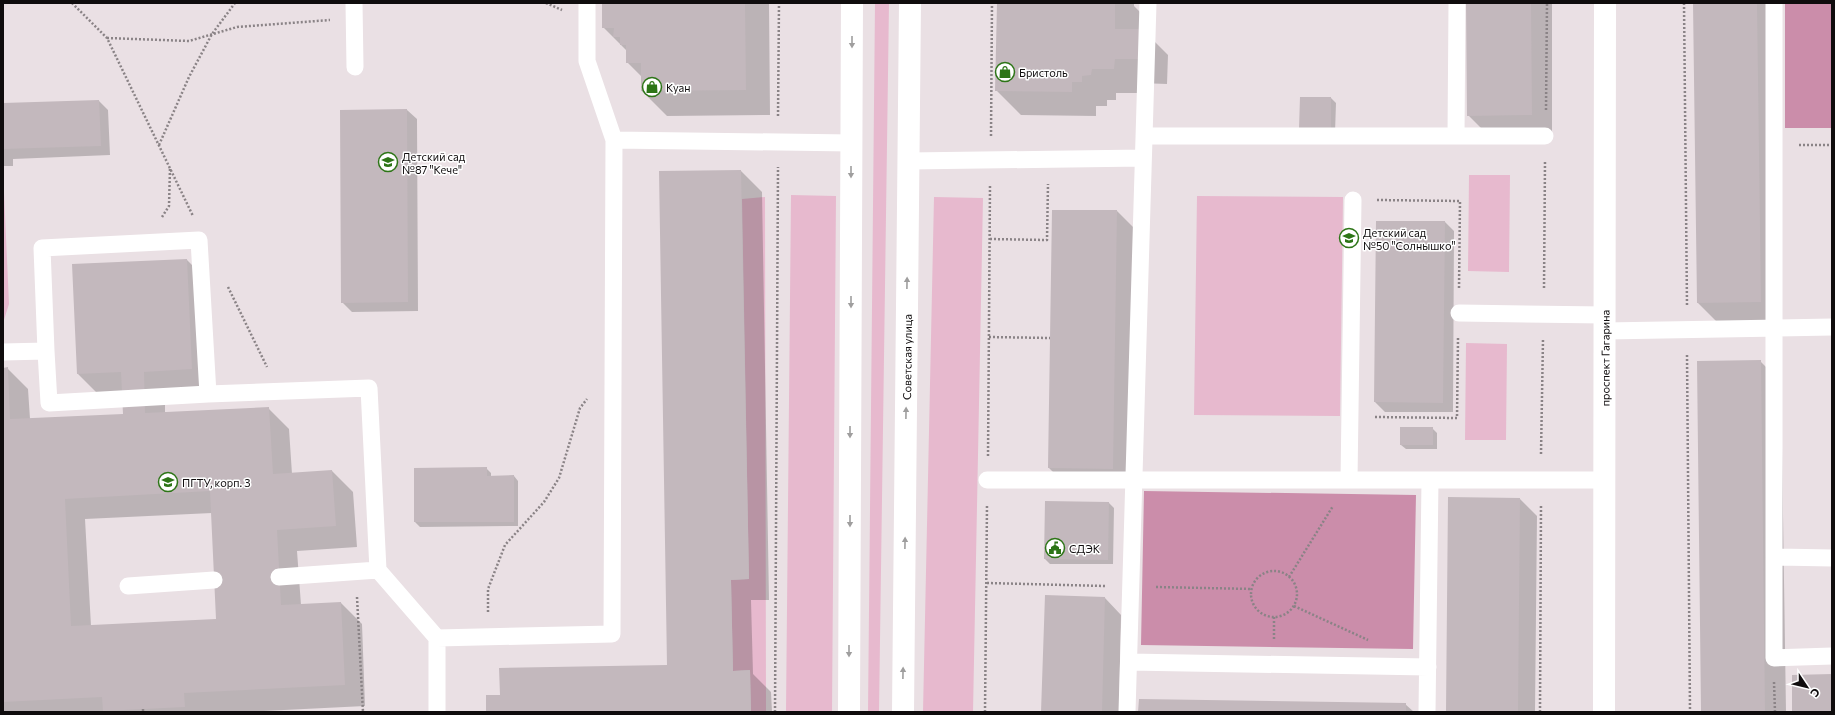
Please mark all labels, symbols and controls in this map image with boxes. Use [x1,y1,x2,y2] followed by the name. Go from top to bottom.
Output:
[849,36,855,49] one-way arrow
[994,61,1016,83] shop icon: Бристоль
[1019,66,1068,79] place label: Бристоль
[641,76,663,98] shop icon: Куан
[666,81,691,94] place label: Куан
[402,150,466,176] place label: Детский сад №87 "Кече"
[377,151,399,173] school or university icon: Детский сад №87 "Кече"
[848,166,855,178] one-way arrow
[1363,226,1456,252] place label: Детский сад №50 "Солнышко"
[1338,227,1360,249] school or university icon: Детский сад №50 "Солнышко"
[904,277,911,289] one-way arrow
[848,296,854,309] one-way arrow
[1598,310,1611,406] street label: проспект Гагарина
[900,314,913,400] street label: Советская улица
[903,406,909,419] one-way arrow
[847,426,854,438] one-way arrow
[157,471,179,493] school or university icon: ПГТУ, корп. 3
[182,476,250,489] place label: ПГТУ, корп. 3
[847,515,853,528] one-way arrow
[901,537,908,549] one-way arrow
[1044,537,1066,559] public building icon: СДЭК
[1069,542,1101,555] place label: СДЭК
[846,645,852,658] one-way arrow
[900,666,906,679] one-way arrow
[1787,667,1827,707] north arrow
[1808,686,1823,700] text: С

